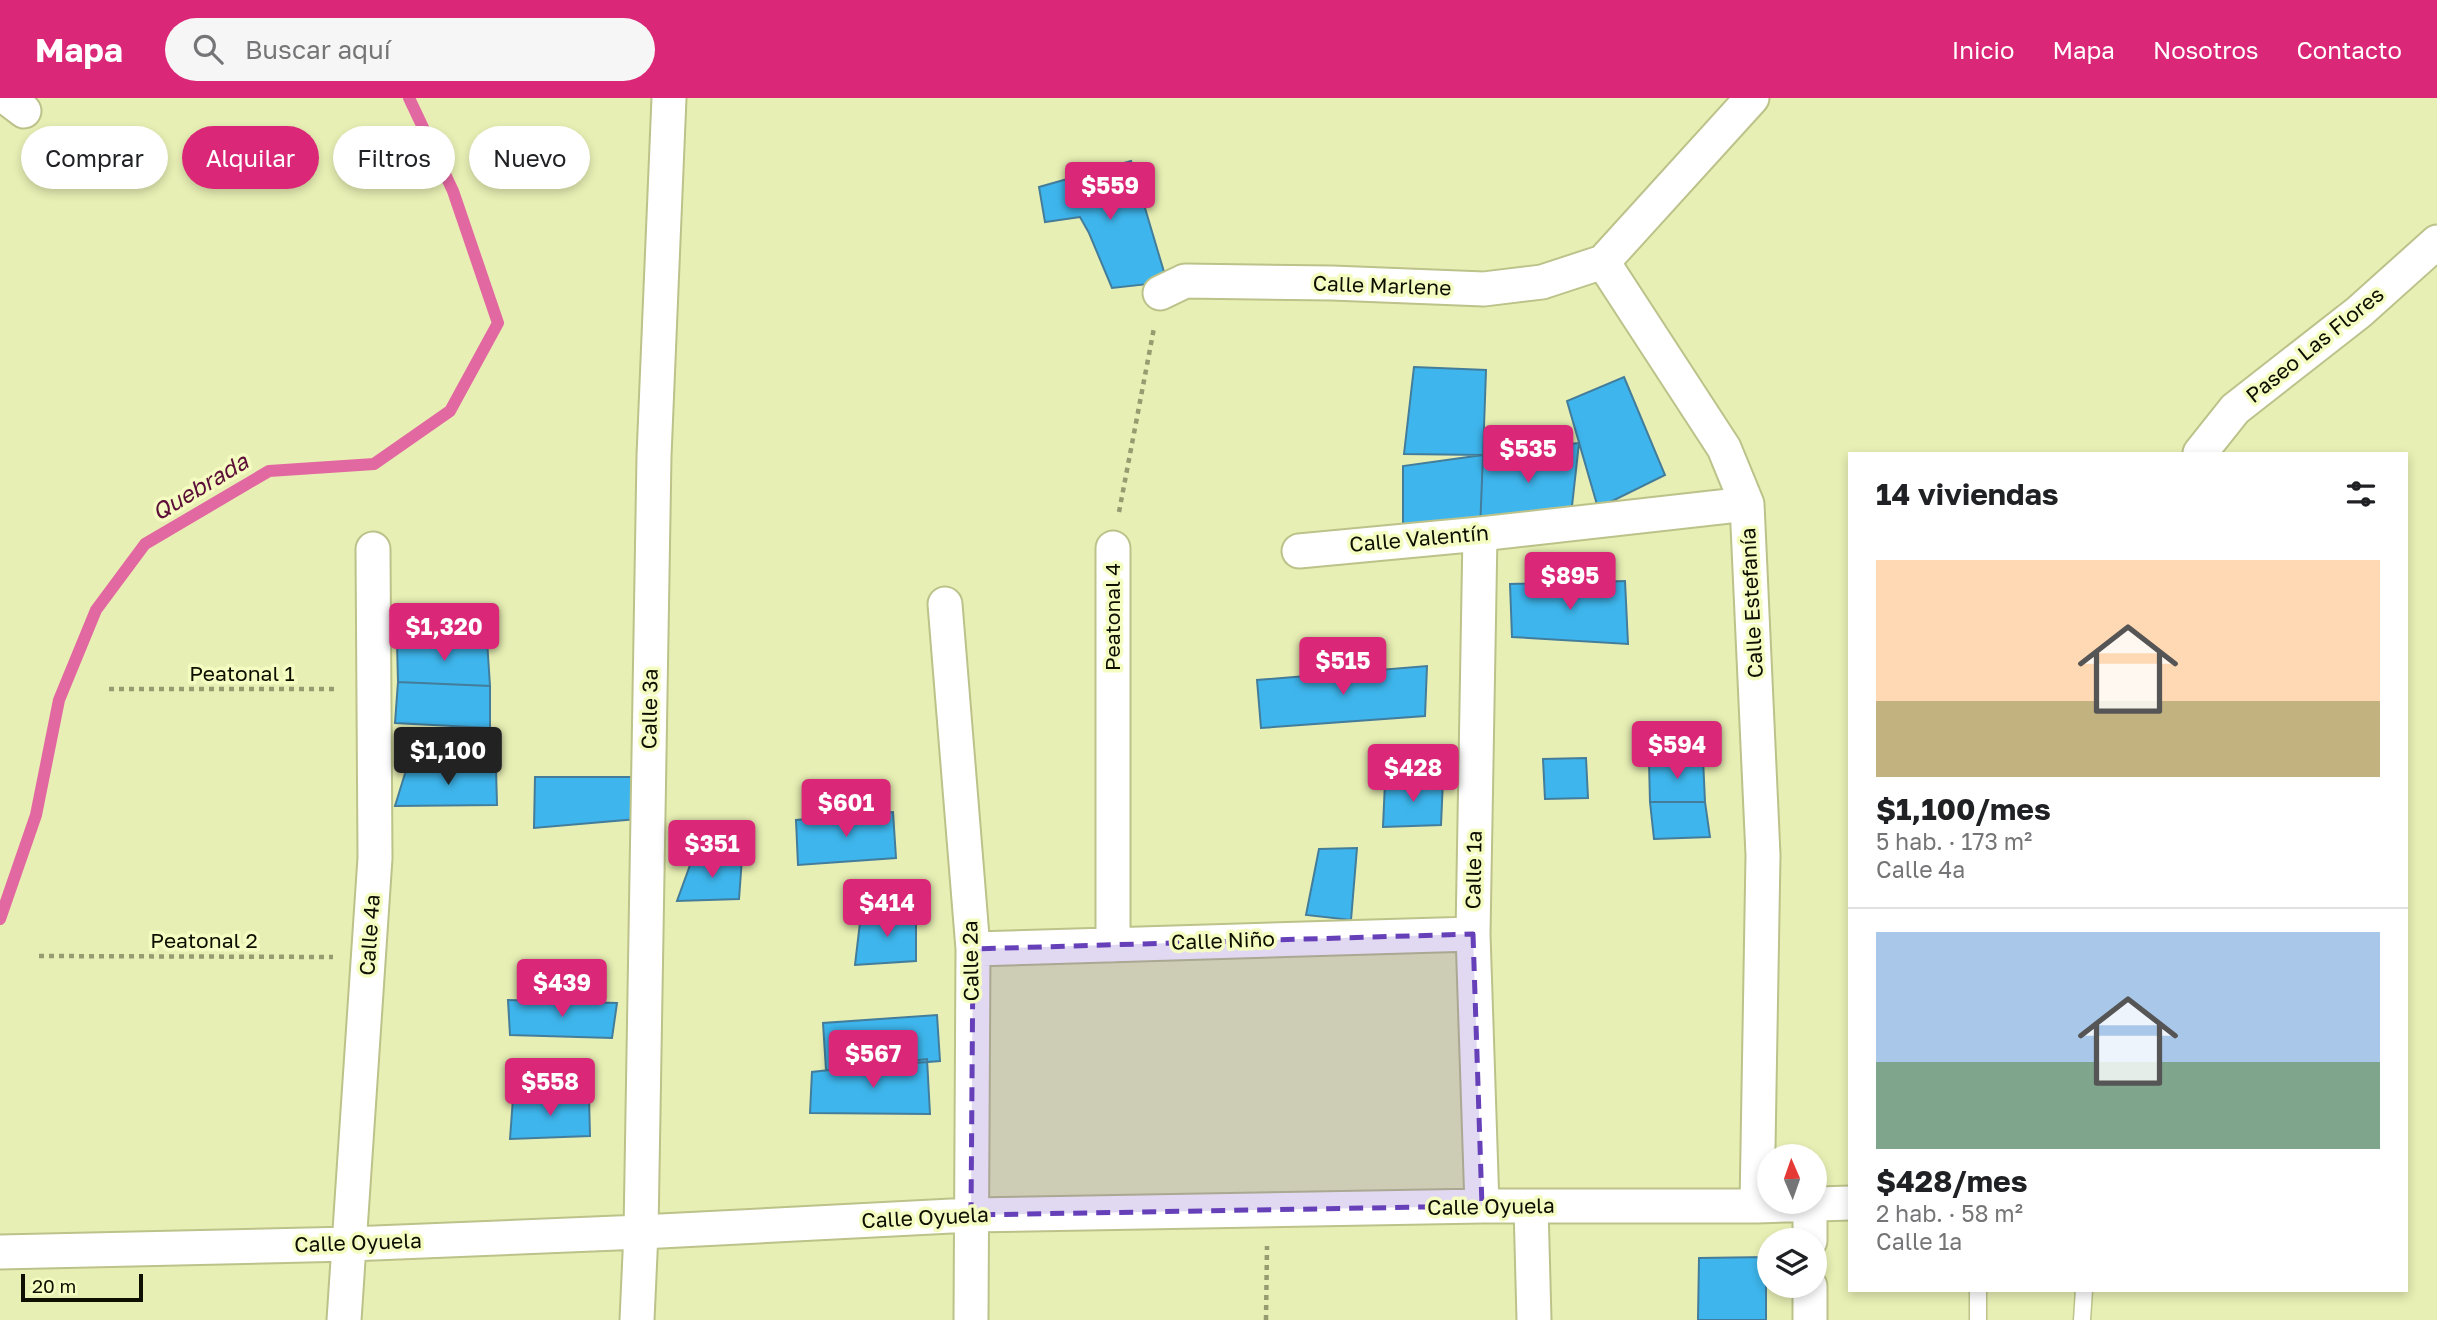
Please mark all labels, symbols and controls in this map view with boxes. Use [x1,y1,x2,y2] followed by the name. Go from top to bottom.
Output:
[165,18,655,81] search box
[35,30,123,69] text: Mapa
[189,30,227,68] icon: search
[245,34,391,65] text: Buscar aquí
[1952,35,2014,64] text: Inicio
[2052,35,2115,64] text: Mapa
[2153,35,2259,64] text: Nosotros
[2297,35,2402,64] text: Contacto
[21,126,168,189] chip: Comprar
[182,126,319,189] chip: Alquilar
[333,126,455,189] chip: Filtros
[469,126,590,189] chip: Nuevo
[1069,162,1151,222] pin: $559
[1081,171,1139,199] text: $559
[1312,270,1452,300] street label: Calle Marlene
[2240,281,2389,408] street label: Paseo Las Flores
[1487,426,1569,485] pin: $535
[1499,434,1557,462] text: $535
[146,446,254,526] water label: Quebrada
[2342,475,2380,513] icon: filters
[1876,476,2059,512] text: 14 viviendas
[1348,519,1490,557] street label: Calle Valentín
[1734,527,1768,679] street label: Calle Estefanía
[1529,552,1611,612] pin: $895
[1541,561,1599,589] text: $895
[1099,563,1125,671] street label: Peatonal 4
[387,603,501,663] pin: $1,320
[2065,606,2191,732] icon: home
[405,612,483,640] text: $1,320
[1302,638,1384,697] pin: $515
[1315,646,1371,674] text: $515
[189,660,295,686] street label: Peatonal 1
[635,668,663,750] street label: Calle 3a
[1636,722,1718,781] pin: $594
[391,728,505,787] pin: $1,100
[1648,730,1706,758] text: $594
[410,736,486,764] text: $1,100
[1372,744,1454,804] pin: $428
[1384,753,1442,781] text: $428
[805,780,887,839] pin: $601
[818,788,874,816] text: $601
[1876,791,2051,827] text: $1,100/mes
[671,820,753,880] pin: $351
[1876,827,2032,855] text: 5 hab. · 173 m²
[684,829,740,857] text: $351
[1459,830,1487,910] street label: Calle 1a
[1876,855,1965,883] text: Calle 4a
[846,880,928,939] pin: $414
[859,888,915,916] text: $414
[353,893,385,976] street label: Calle 4a
[956,920,984,1002] street label: Calle 2a
[1171,925,1275,955] street label: Calle Niño
[150,927,258,953] street label: Peatonal 2
[521,960,603,1019] pin: $439
[533,968,591,996] text: $439
[2065,978,2191,1104] icon: home
[832,1030,914,1090] pin: $567
[845,1039,901,1067] text: $567
[509,1058,591,1118] pin: $558
[521,1067,579,1095] text: $558
[1757,1144,1827,1214] north arrow
[1757,1144,1827,1298] map controls
[1876,1163,2028,1199] text: $428/mes
[1427,1192,1555,1220] street label: Calle Oyuela
[1876,1199,2023,1227] text: 2 hab. · 58 m²
[861,1201,989,1233] street label: Calle Oyuela
[294,1227,422,1257] street label: Calle Oyuela
[1876,1227,1962,1255] text: Calle 1a
[1757,1228,1827,1298] button: layers
[21,1271,144,1303] scale bar
[32,1274,76,1297] text: 20 m

